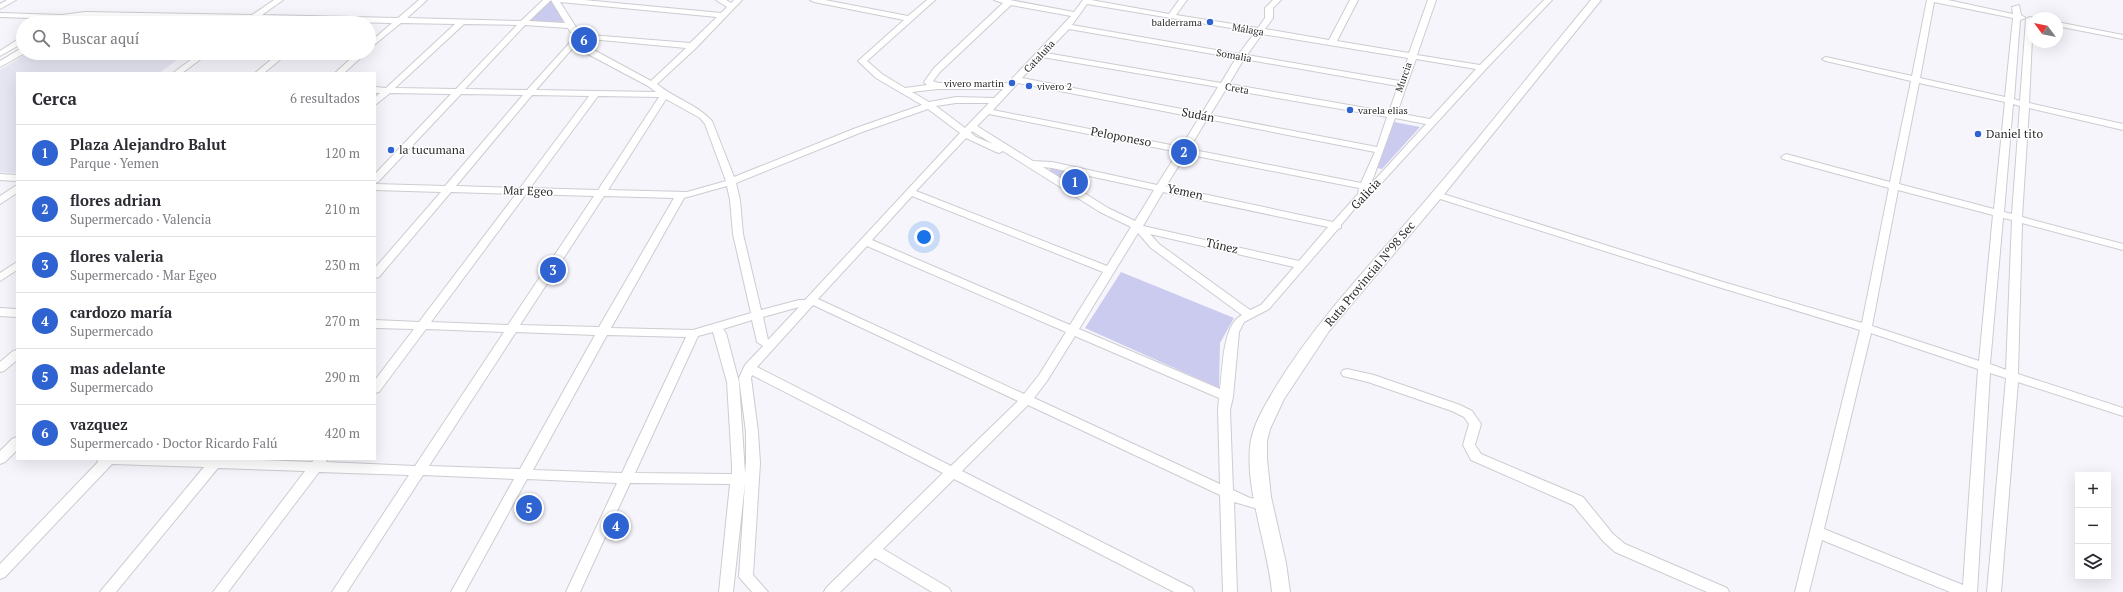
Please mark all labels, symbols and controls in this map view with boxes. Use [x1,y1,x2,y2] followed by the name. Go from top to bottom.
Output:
[2027,12,2063,48] north arrow
[16,16,376,60] search box
[1152,16,1202,29] place label: balderrama
[1205,17,1215,27] marker: balderrama
[1231,20,1265,39] street label: Málaga
[571,25,597,55] pin: 6
[30,27,52,49] icon: search
[62,28,139,48] text: Buscar aquí
[1021,37,1058,75] street label: Cataluña
[1215,46,1253,65] street label: Somalia
[1392,60,1415,94] street label: Murcia
[943,77,1004,90] place label: vivero martin
[1007,78,1017,88] marker: vivero martin
[1036,80,1072,93] place label: vivero 2
[1224,80,1250,97] street label: Creta
[1024,81,1034,91] marker: vivero 2
[32,87,77,110] text: Cerca
[290,89,360,107] text: 6 resultados
[1180,104,1216,125] street label: Sudán
[1357,104,1408,117] place label: varela elias
[1345,105,1355,115] marker: varela elias
[1089,123,1153,150] street label: Peloponeso
[1986,126,2043,141] place label: Daniel tito
[1973,129,1983,139] marker: Daniel tito
[70,134,227,154] text: Plaza Alejandro Balut
[1171,137,1197,167] pin: 2
[399,142,465,157] place label: la tucumana
[41,144,49,162] text: 1
[325,144,360,162] text: 120 m
[386,145,396,155] marker: la tucumana
[70,154,159,172] text: Parque · Yemen
[1062,167,1088,197] pin: 1
[1348,175,1384,212] street label: Galicia
[1166,180,1204,203] street label: Yemen
[503,182,554,199] street label: Mar Egeo
[70,190,161,210] text: flores adrian
[41,200,49,218] text: 2
[325,200,360,218] text: 210 m
[70,210,211,228] text: Supermercado · Valencia
[1321,218,1418,329] street label: Ruta Provincial Nº98 Sec
[914,227,934,247] your location
[1204,235,1240,257] street label: Túnez
[70,246,164,266] text: flores valeria
[540,255,566,285] pin: 3
[41,256,49,274] text: 3
[325,256,360,274] text: 230 m
[70,266,217,284] text: Supermercado · Mar Egeo
[70,302,172,322] text: cardozo maría
[41,312,49,330] text: 4
[325,312,360,330] text: 270 m
[70,322,153,340] text: Supermercado
[70,358,165,378] text: mas adelante
[41,368,49,386] text: 5
[325,368,360,386] text: 290 m
[70,378,153,396] text: Supermercado
[70,414,128,434] text: vazquez
[41,424,49,442] text: 6
[325,424,360,442] text: 420 m
[70,434,278,452] text: Supermercado · Doctor Ricardo Falú
[2075,472,2111,580] map controls
[2075,472,2111,508] button: +
[516,493,542,523] pin: 5
[2075,508,2111,544] button: −
[603,511,629,541] pin: 4
[2075,544,2111,580] button: layers

